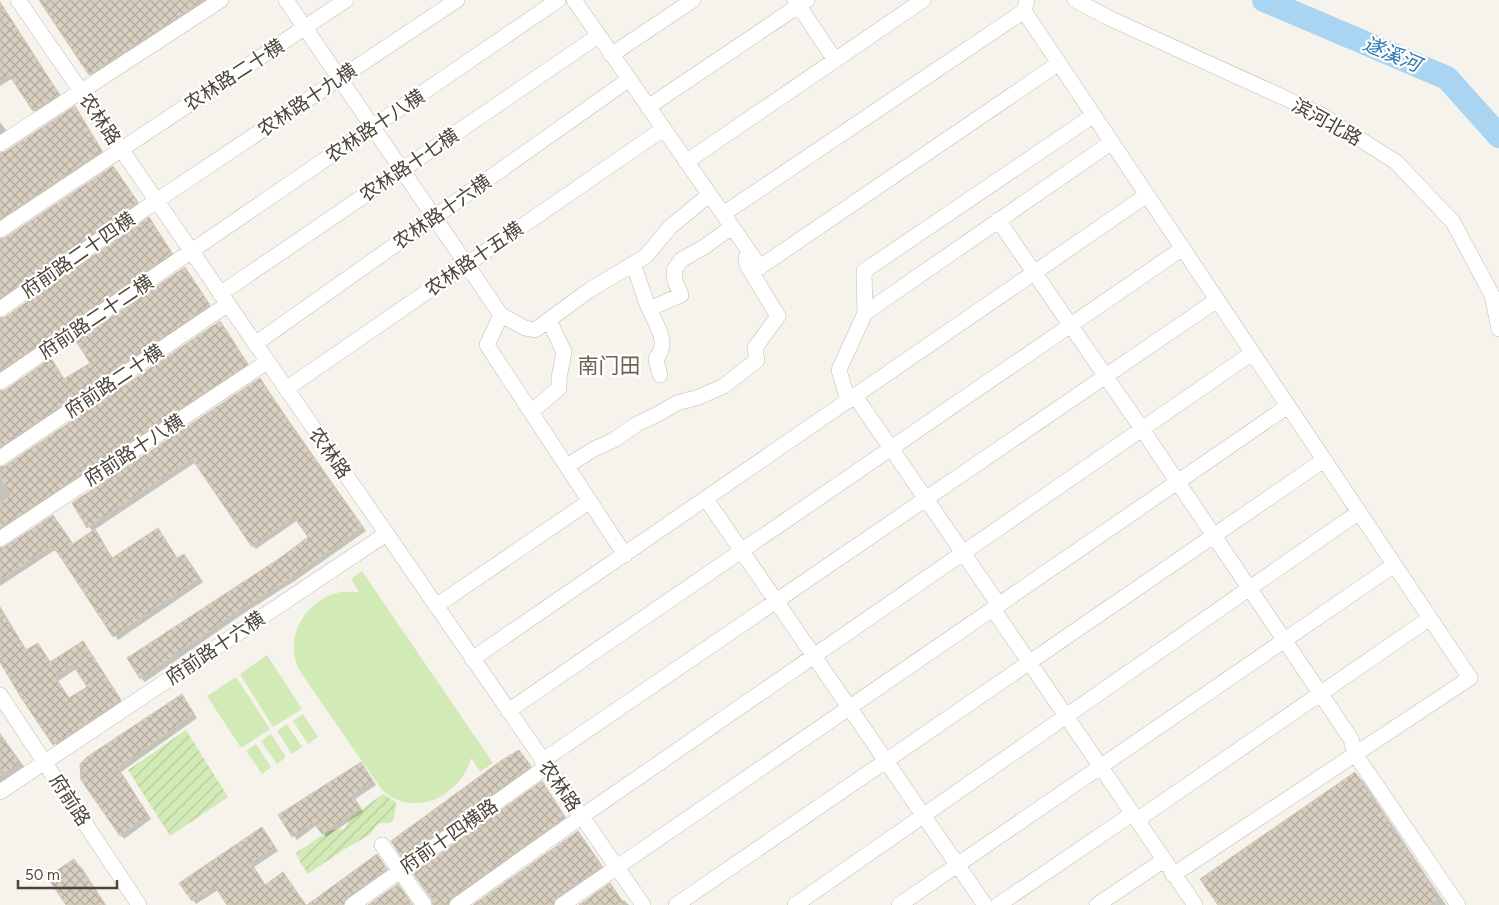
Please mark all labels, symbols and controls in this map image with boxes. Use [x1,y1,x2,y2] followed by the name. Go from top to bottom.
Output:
[1360,31,1428,78] water label: 遂溪河
[180,34,288,116] street label: 农林路二十横
[253,59,361,141] street label: 农林路十九横
[321,85,429,167] street label: 农林路十八横
[75,89,125,149] street label: 农林路
[1288,94,1366,150] street label: 滨河北路
[355,124,463,206] street label: 农林路十七横
[389,170,495,254] street label: 农林路十六横
[17,207,139,303] street label: 府前路二十四横
[421,217,527,301] street label: 农林路十五横
[34,270,158,364] street label: 府前路二十二横
[60,340,168,422] street label: 府前路二十横
[578,353,641,378] district label: 南门田
[80,409,188,491] street label: 府前路十八横
[304,423,356,483] street label: 农林路
[161,607,269,689] street label: 府前路十六横
[534,756,586,816] street label: 农林路
[45,770,95,830] street label: 府前路
[396,794,502,878] street label: 府前十四横路
[18,858,116,890] scale bar
[25,866,60,884] text: 50 m

